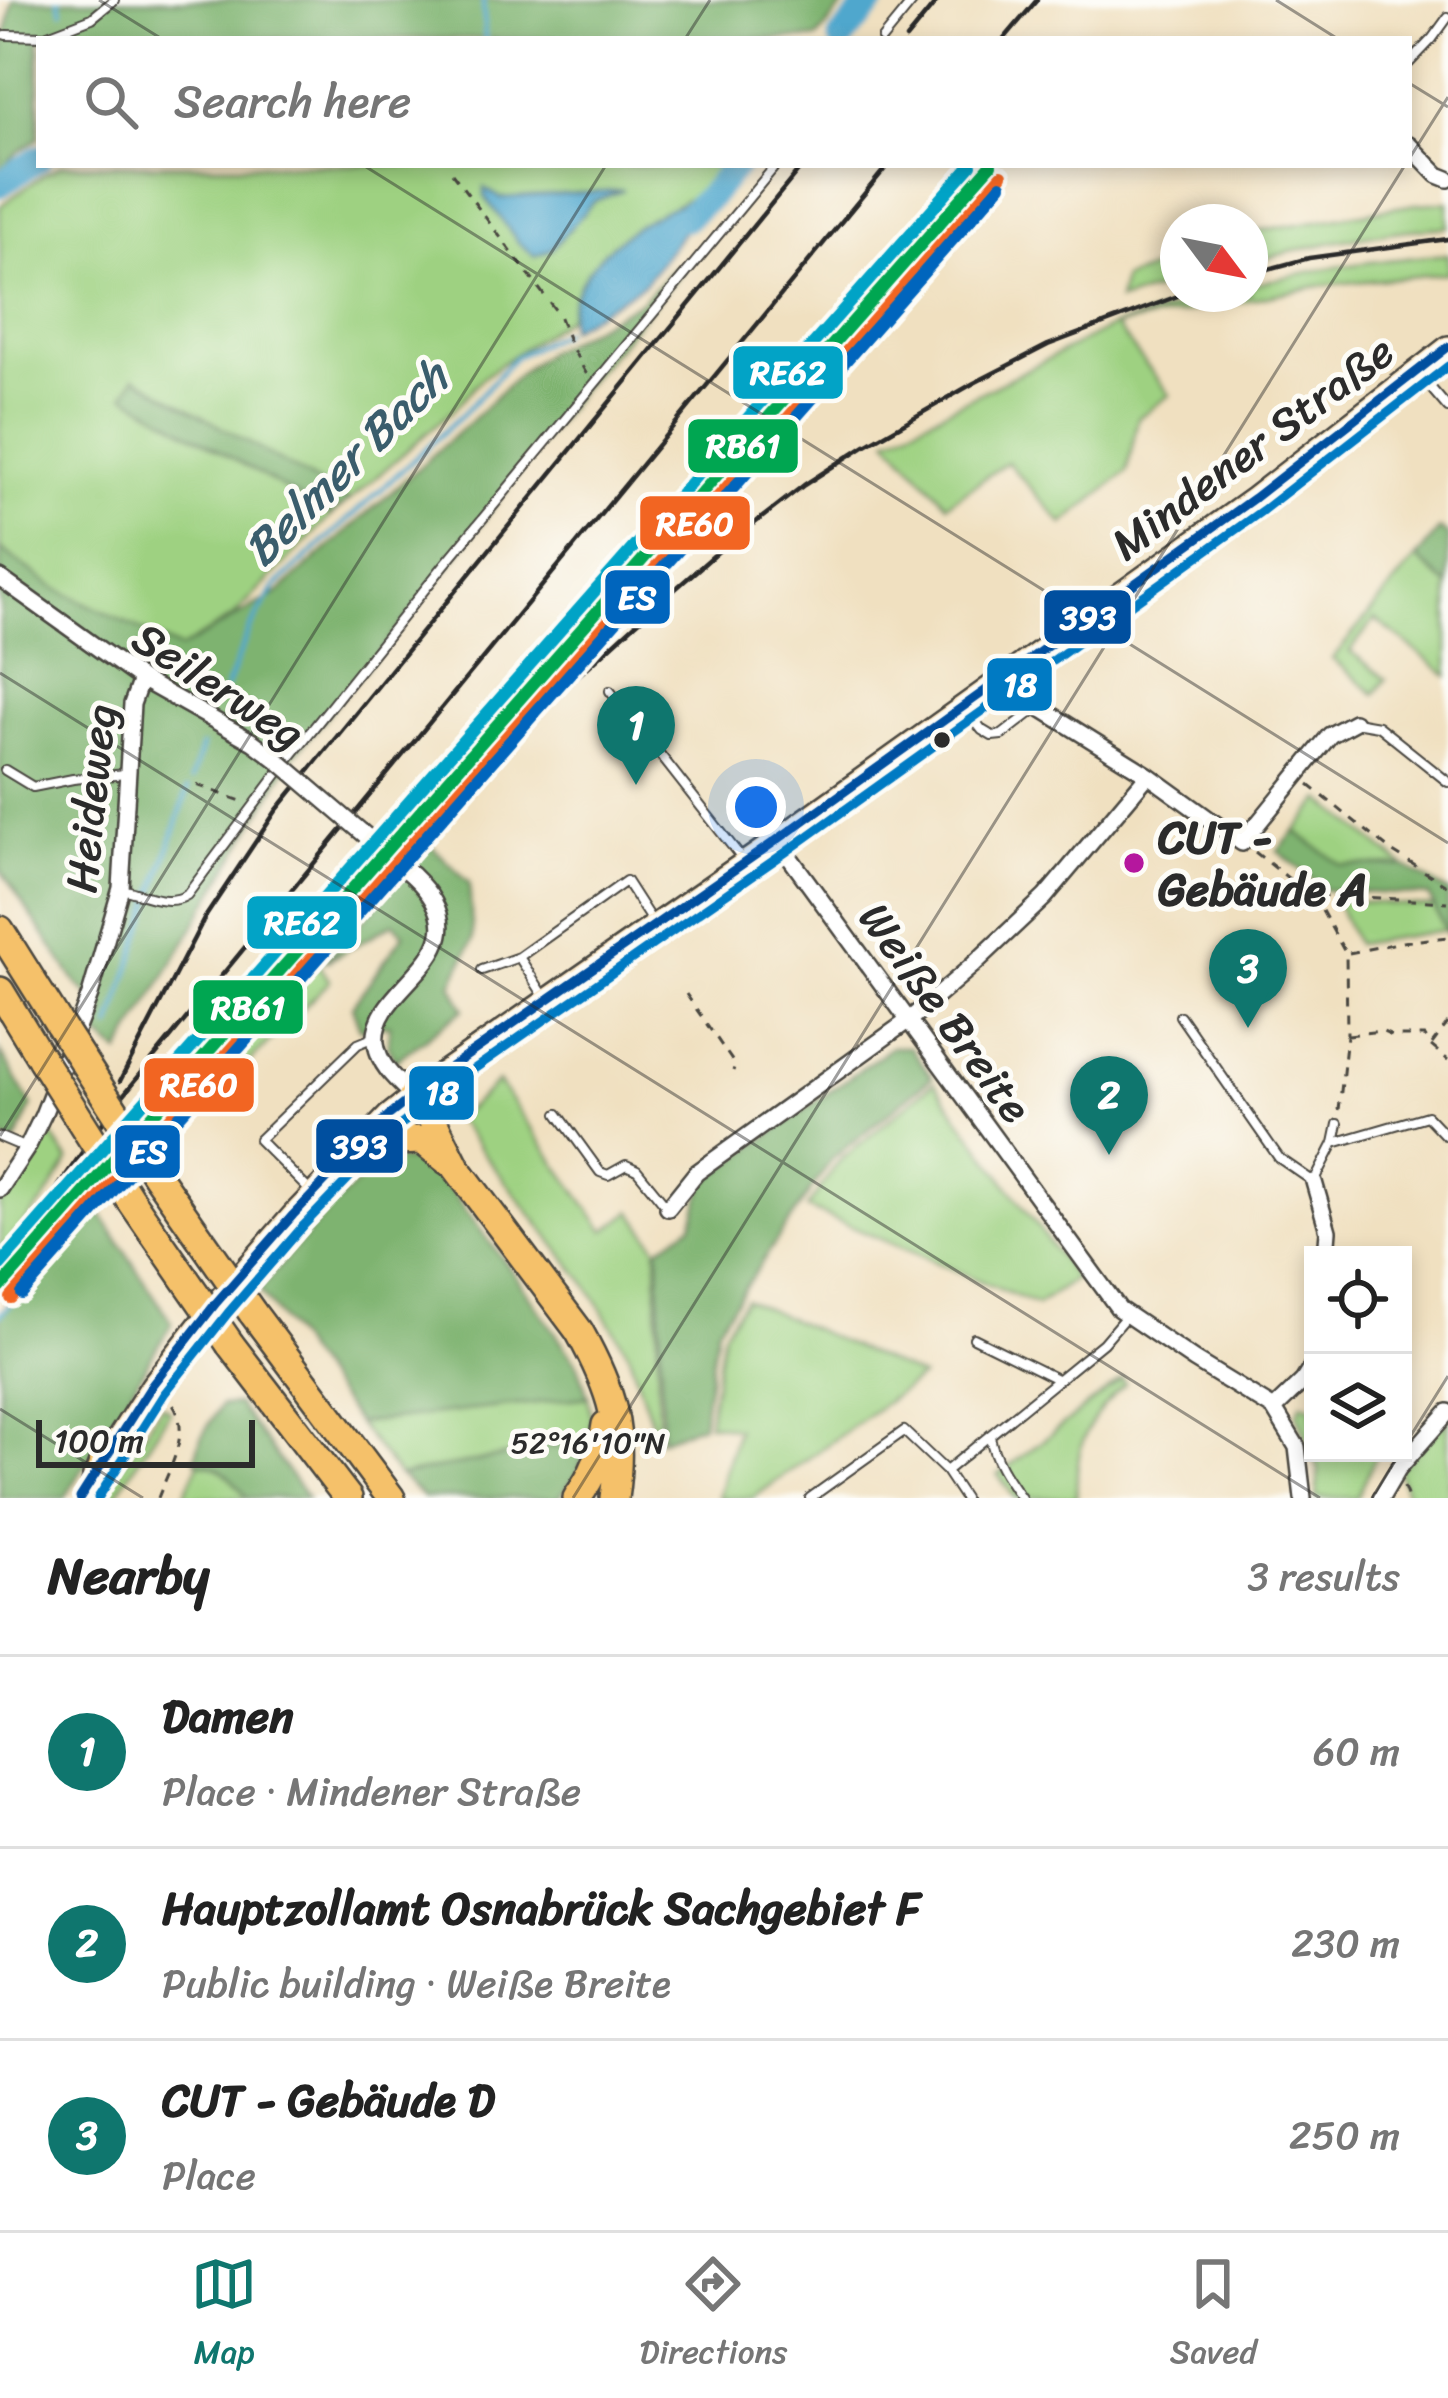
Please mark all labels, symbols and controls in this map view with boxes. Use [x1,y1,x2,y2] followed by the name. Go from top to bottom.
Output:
[36,36,1412,168] search box
[174,62,411,142] text: Search here
[78,69,144,135] icon: search
[1160,204,1268,312] north arrow
[1093,314,1412,582] street label: Mindener Straße
[221,337,472,587] water label: Belmer Bach
[731,344,845,401] line badge: RE62
[749,344,826,402] text: RE62
[686,417,800,475] line badge: RB61
[705,417,780,475] text: RB61
[638,494,752,552] line badge: RE60
[655,495,734,553] text: RE60
[603,568,672,626] line badge: ES
[617,569,657,627] text: ES
[1042,588,1133,646] line badge: 393
[1059,589,1116,647] text: 393
[115,600,321,772] street label: Seilerweg
[985,656,1054,713] line badge: 18
[1003,656,1037,714] text: 18
[597,686,675,785] pin: 1
[41,700,141,897] street label: Heideweg
[931,729,953,751] unlabelled marker
[726,777,786,837] your location
[1157,798,1367,930] place label: CUT - Gebäude A
[1121,850,1147,876] marker: CUT - Gebäude A
[837,884,1054,1141] street label: Weiße Breite
[245,894,359,951] line badge: RE62
[263,894,340,952] text: RE62
[1209,929,1287,1028] pin: 3
[191,978,305,1036] line badge: RB61
[210,979,285,1037] text: RB61
[142,1056,256,1114] line badge: RE60
[159,1056,238,1114] text: RE60
[1070,1056,1148,1155] pin: 2
[407,1064,476,1122] line badge: 18
[425,1064,459,1122] text: 18
[314,1117,405,1175] line badge: 393
[330,1118,387,1176] text: 393
[113,1123,182,1180] line badge: ES
[128,1123,168,1181] text: ES
[1304,1246,1412,1462] map controls
[1304,1246,1412,1354] button: locate
[1304,1354,1412,1462] button: layers
[54,1412,144,1470] text: 100 m
[36,1414,255,1467] scale bar
[511,1416,666,1470] text: 52°16'10"N
[48,1531,209,1621] text: Nearby
[1247,1542,1400,1611] text: 3 results
[162,1677,293,1757] text: Damen
[79,1717,95,1786] text: 1
[1313,1717,1400,1786] text: 60 m
[162,1757,581,1826] text: Place · Mindener Straße
[162,1869,921,1949] text: Hauptzollamt Osnabrück Sachgebiet F
[76,1909,98,1978] text: 2
[1291,1909,1400,1978] text: 230 m
[162,1949,671,2018] text: Public building · Weiße Breite
[162,2061,495,2141] text: CUT - Gebäude D
[76,2101,98,2170] text: 3
[1289,2101,1400,2170] text: 250 m
[162,2141,256,2210] text: Place
[191,2251,257,2381] tab: Map
[640,2251,787,2381] tab: Directions
[1170,2251,1257,2381] tab: Saved

